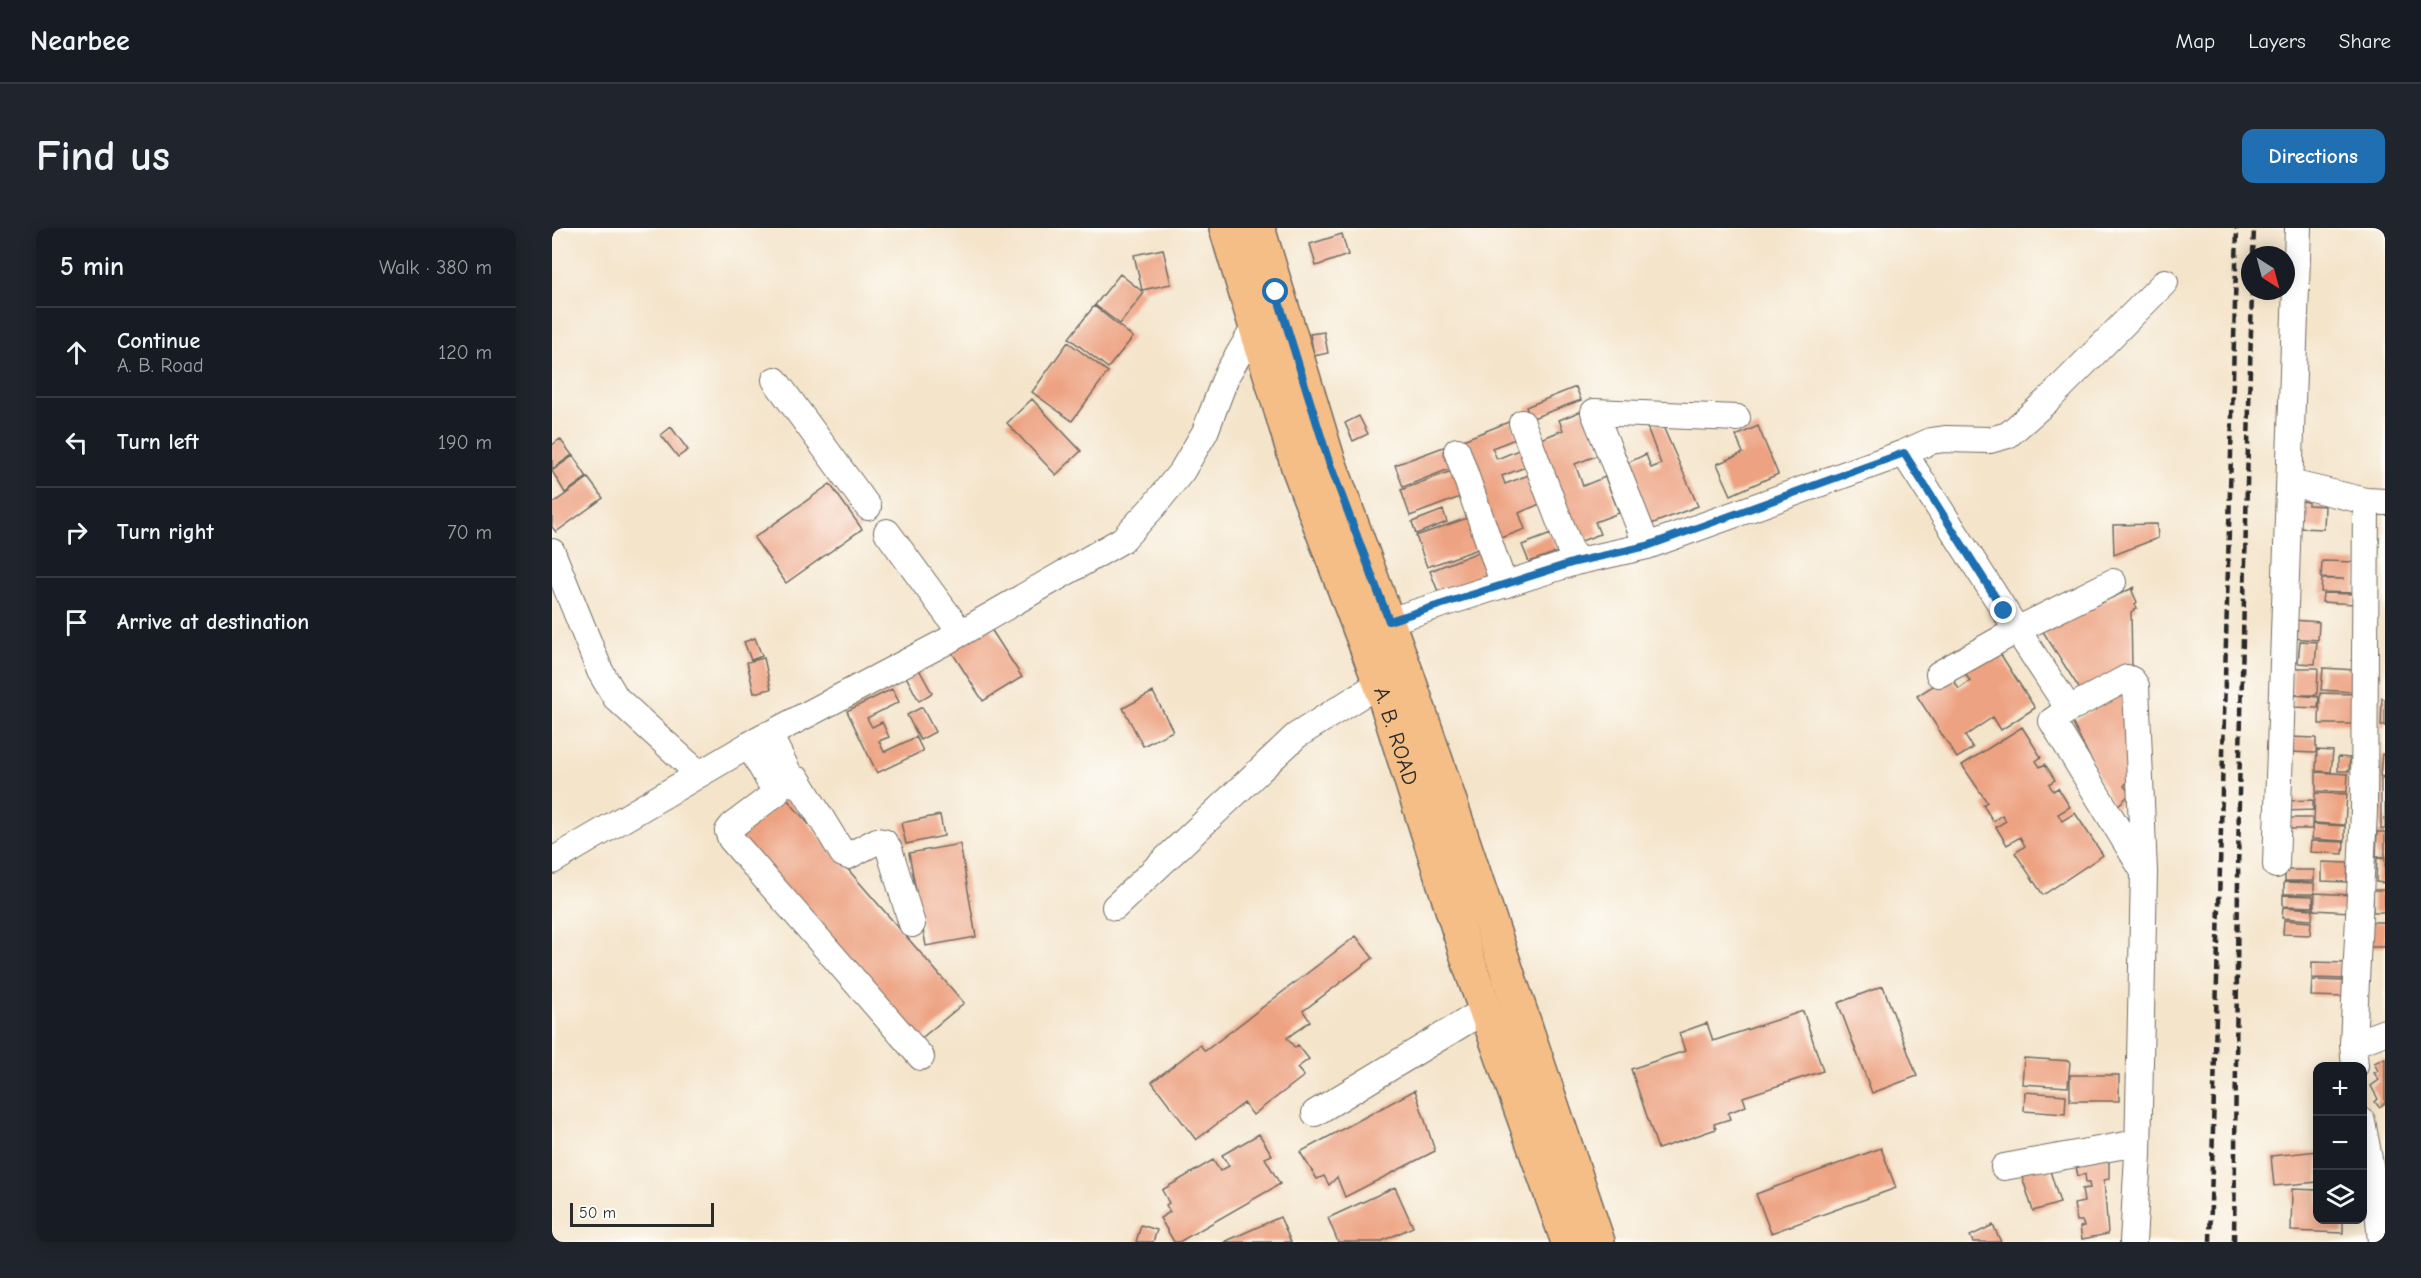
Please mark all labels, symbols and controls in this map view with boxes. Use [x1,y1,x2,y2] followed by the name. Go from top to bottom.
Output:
[30,25,130,57] text: Nearbee
[2176,29,2215,53] text: Map
[2248,29,2306,53] text: Layers
[2339,29,2391,53] text: Share
[2242,129,2385,183] button: Directions
[36,132,170,181] text: Find us
[2241,246,2295,300] north arrow
[60,252,124,282] text: 5 min
[379,256,492,279] text: Walk · 380 m
[1262,278,1288,304] route start
[117,328,200,354] text: Continue
[60,336,93,369] icon: ahead
[438,341,492,364] text: 120 m
[117,354,204,377] text: A. B. Road
[60,426,93,459] icon: left
[117,429,199,455] text: Turn left
[438,431,492,454] text: 190 m
[60,516,93,549] icon: right
[117,519,214,545] text: Turn right
[447,521,492,544] text: 70 m
[1990,597,2016,623] route end
[60,606,93,639] icon: arrive
[117,609,309,635] text: Arrive at destination
[1368,684,1424,788] street label: A. B. ROAD
[2313,1062,2367,1224] map controls
[2313,1062,2367,1116] button: +
[2313,1116,2367,1170] button: −
[2313,1170,2367,1224] button: layers
[570,1200,714,1228] scale bar
[579,1204,616,1222] text: 50 m

